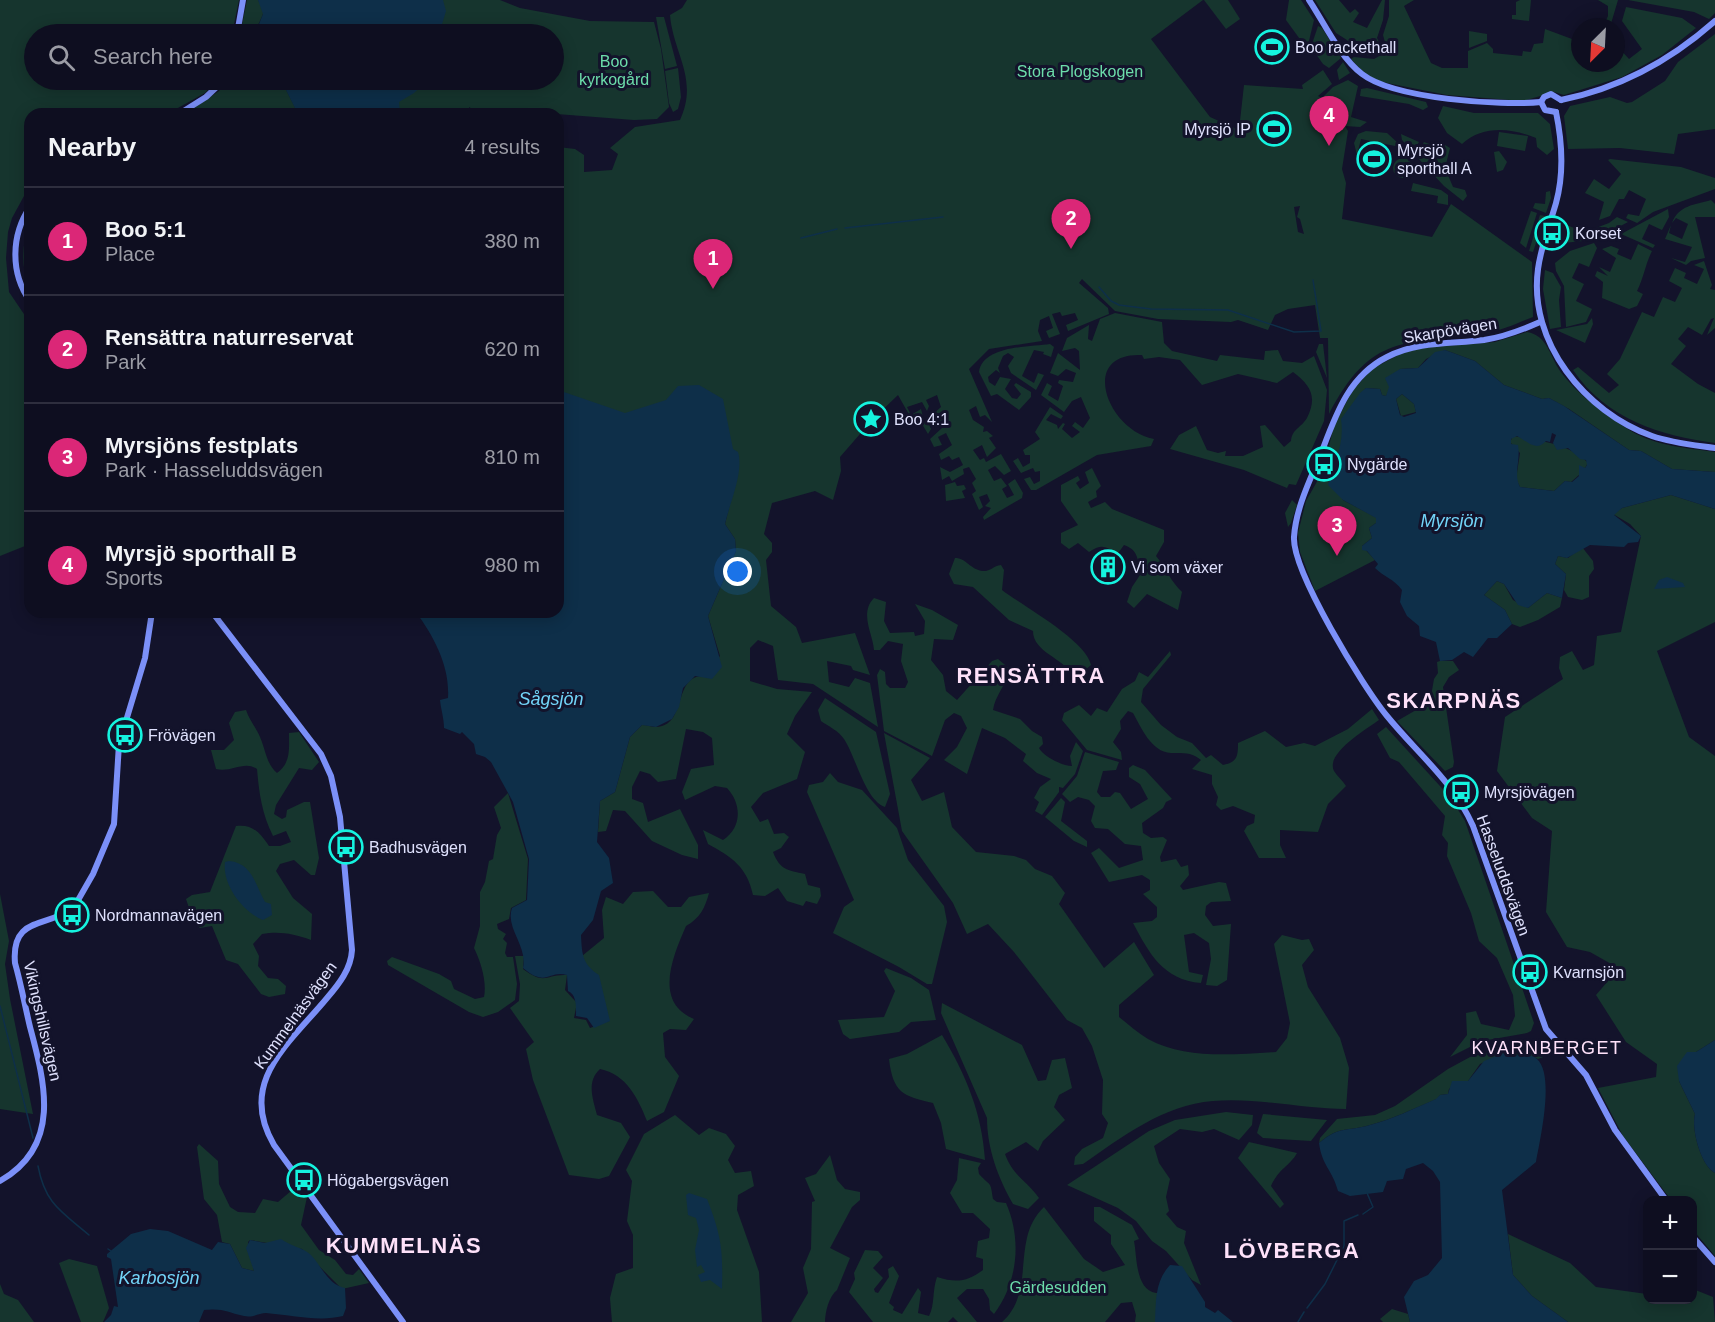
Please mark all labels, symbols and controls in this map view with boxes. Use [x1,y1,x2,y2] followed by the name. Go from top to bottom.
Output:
[1571,18,1625,72] north arrow
[24,24,564,90] search box
[1254,29,1290,65] sports icon: Boo rackethall
[1295,39,1396,56] place label: Boo rackethall
[45,41,78,74] icon: search
[93,44,213,69] text: Search here
[579,53,649,88] park label: Boo kyrkogård
[1017,63,1143,80] park label: Stora Plogskogen
[1310,96,1348,146] pin: 4
[1256,111,1292,147] sports icon: Myrsjö IP
[1184,121,1251,138] place label: Myrsjö IP
[48,132,136,162] text: Nearby
[464,136,540,158] text: 4 results
[1356,141,1392,177] sports icon: Myrsjö sporthall A
[1397,142,1472,177] place label: Myrsjö sporthall A
[1052,200,1090,249] pin: 2
[1534,215,1570,251] bus stop icon: Korset
[105,217,186,242] text: Boo 5:1
[1575,225,1622,242] place label: Korset
[62,230,73,252] text: 1
[484,230,540,252] text: 380 m
[694,240,732,289] pin: 1
[105,243,155,265] text: Place
[1402,315,1498,346] street label: Skarpövägen
[105,325,353,350] text: Rensättra naturreservat
[62,338,73,360] text: 2
[484,338,540,360] text: 620 m
[105,351,146,373] text: Park
[853,401,889,437] place icon: Boo 4:1
[894,411,949,428] place label: Boo 4:1
[105,433,298,458] text: Myrsjöns festplats
[62,446,73,468] text: 3
[484,446,540,468] text: 810 m
[1306,446,1342,482] bus stop icon: Nygärde
[1347,456,1408,473] place label: Nygärde
[105,459,323,481] text: Park · Hasseluddsvägen
[1318,506,1356,556] pin: 3
[1420,511,1484,531] water label: Myrsjön
[105,541,297,566] text: Myrsjö sporthall B
[1090,549,1126,585] building icon: Vi som växer
[62,554,73,576] text: 4
[484,554,540,576] text: 980 m
[723,557,752,586] your location
[1131,559,1224,576] place label: Vi som växer
[105,567,163,589] text: Sports
[956,663,1106,688] district label: RENSÄTTRA
[1386,688,1522,713] district label: SKARPNÄS
[518,689,584,709] water label: Sågsjön
[107,717,143,753] bus stop icon: Frövägen
[148,727,216,744] place label: Frövägen
[1443,774,1479,810] bus stop icon: Myrsjövägen
[1484,784,1575,801] place label: Myrsjövägen
[1474,812,1533,938] street label: Hasseluddsvägen
[328,829,364,865] bus stop icon: Badhusvägen
[369,839,467,856] place label: Badhusvägen
[54,897,90,933] bus stop icon: Nordmannavägen
[95,907,222,924] place label: Nordmannavägen
[1512,954,1548,990] bus stop icon: Kvarnsjön
[251,958,340,1072] street label: Kummelnäsvägen
[20,960,65,1083] street label: Vikingshillsvägen
[1553,964,1624,981] place label: Kvarnsjön
[1471,1038,1623,1058] district label: KVARNBERGET
[286,1162,322,1198] bus stop icon: Högabergsvägen
[327,1172,449,1189] place label: Högabergsvägen
[1643,1196,1697,1304] map controls
[1643,1196,1697,1250] button: +
[326,1233,482,1258] district label: KUMMELNÄS
[1224,1238,1360,1263] district label: LÖVBERGA
[1643,1250,1697,1304] button: −
[118,1268,200,1288] water label: Karbosjön
[1010,1279,1106,1296] park label: Gärdesudden

